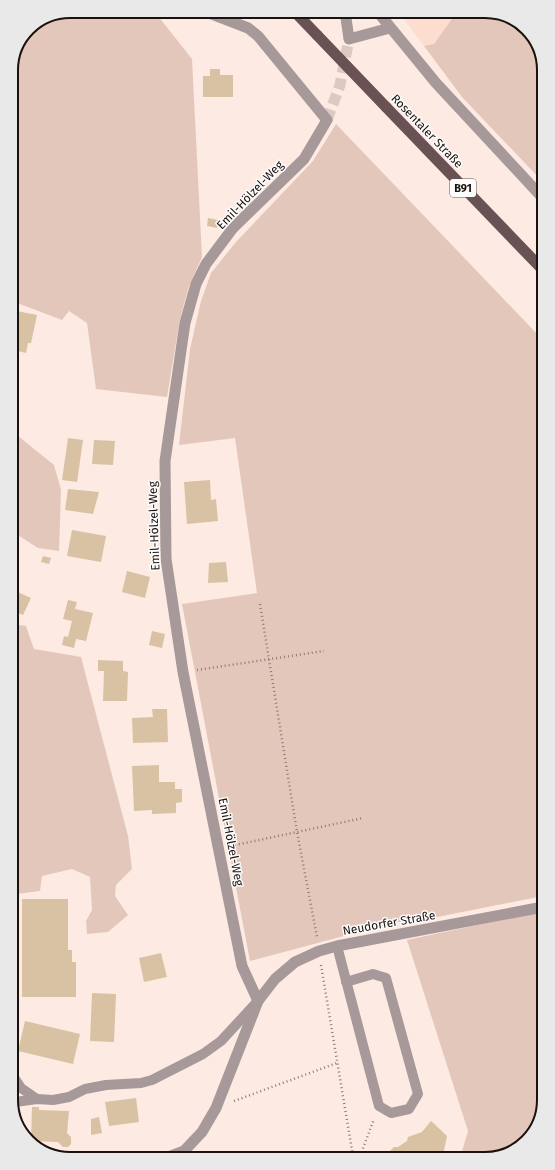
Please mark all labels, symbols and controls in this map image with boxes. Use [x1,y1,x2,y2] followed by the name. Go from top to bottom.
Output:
[388,91,466,171] street label: Rosentaler Straße
[214,157,287,232] street label: Emil-Hölzel-Weg
[450,179,476,197] road number: B91
[145,480,163,571] street label: Emil-Hölzel-Weg
[216,797,247,888] street label: Emil-Hölzel-Weg
[341,908,437,938] street label: Neudorfer Straße

